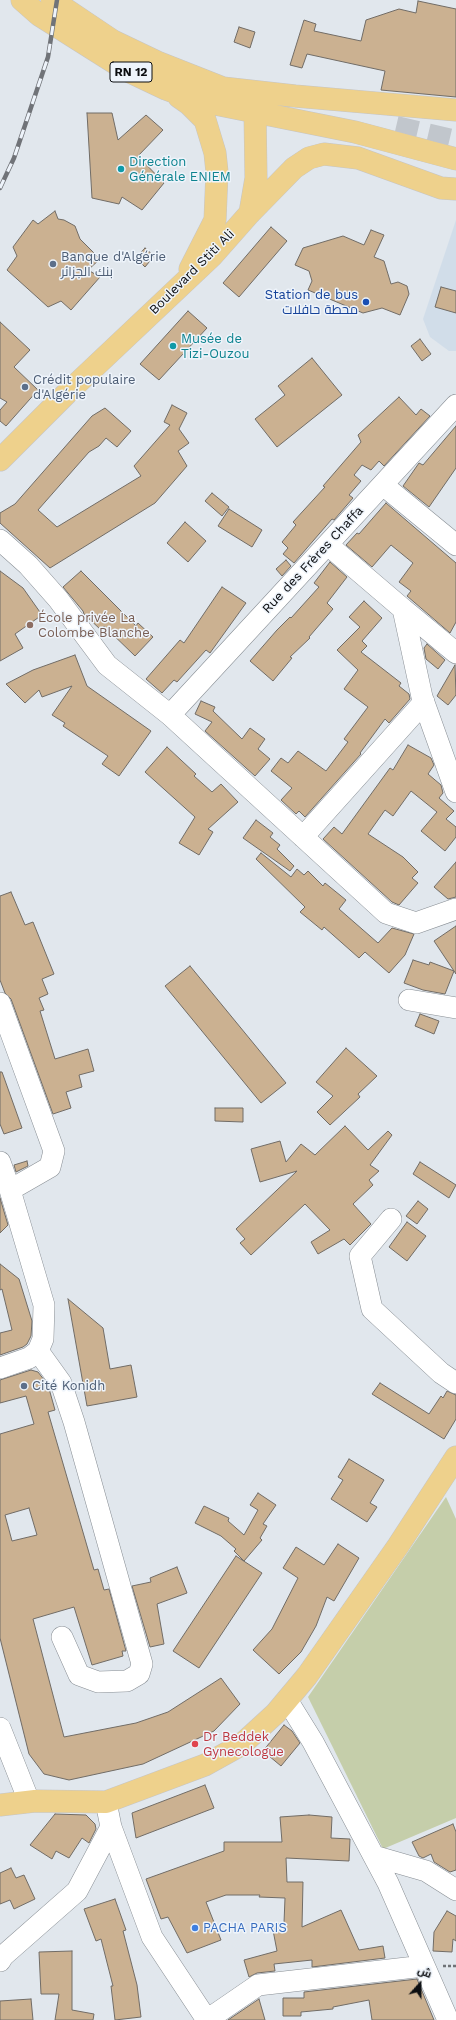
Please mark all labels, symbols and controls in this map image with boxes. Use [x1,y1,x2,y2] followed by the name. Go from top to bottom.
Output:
[110,62,152,82] road number: RN 12
[129,154,231,185] place label: Direction Générale ENIEM
[116,164,126,174] marker: Direction Générale ENIEM
[146,226,238,318] street label: Boulevard Stiti Ali
[61,249,166,280] place label: Banque d'Algérie بنك الجزائر
[48,259,58,269] marker: Banque d'Algérie بنك الجزائر
[265,287,358,318] place label: Station de bus محطة حافلات
[361,297,371,307] marker: Station de bus محطة حافلات
[181,331,250,362] place label: Musée de Tizi-Ouzou
[168,341,178,351] marker: Musée de Tizi-Ouzou
[33,372,136,403] place label: Crédit populaire d'Algérie
[20,382,30,392] marker: Crédit populaire d'Algérie
[259,503,367,617] street label: Rue des Frères Chaffa
[38,610,150,641] place label: École privée La Colombe Blanche
[25,620,35,630] marker: École privée La Colombe Blanche
[32,1378,105,1394] place label: Cité Konidh
[19,1381,29,1391] marker: Cité Konidh
[203,1729,284,1760] place label: Dr Beddek Gynecologue
[190,1739,200,1749] marker: Dr Beddek Gynecologue
[203,1920,287,1936] place label: PACHA PARIS
[190,1923,200,1933] marker: PACHA PARIS
[400,1964,440,2004] north arrow
[416,1964,433,1981] text: ش

